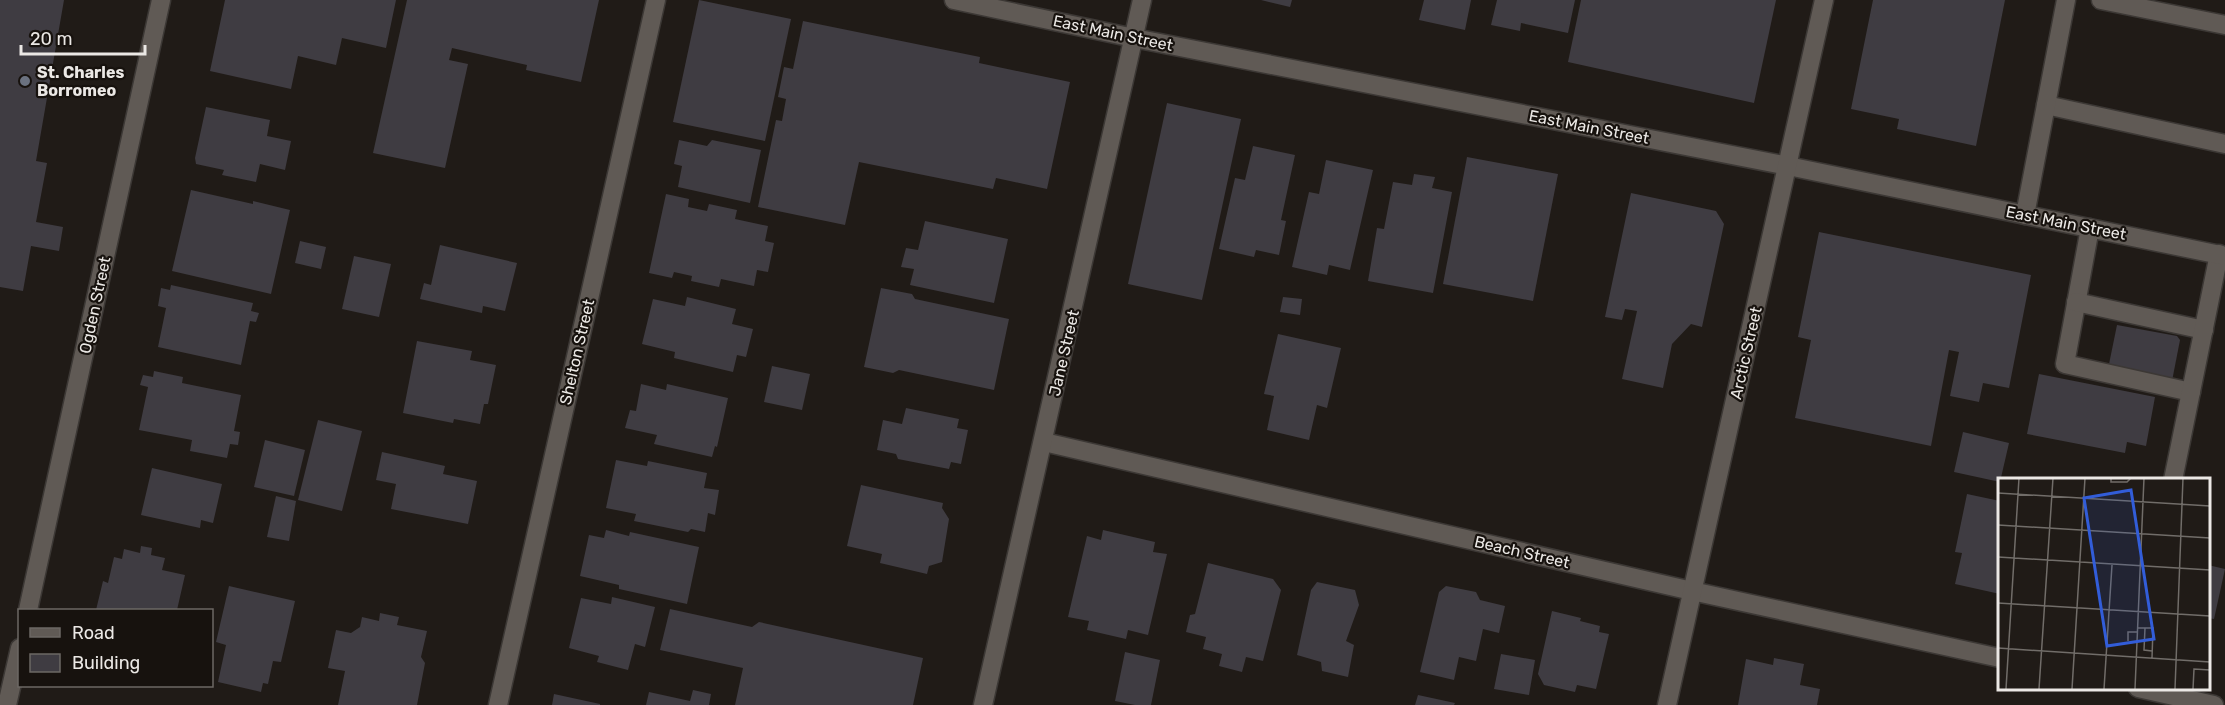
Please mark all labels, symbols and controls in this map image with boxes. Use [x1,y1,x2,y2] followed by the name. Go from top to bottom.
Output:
[1051,11,1175,55] street label: East Main Street
[21,18,146,56] scale bar
[30,28,72,50] text: 20 m
[37,63,124,100] place label: St. Charles Borromeo
[18,74,32,88] marker: St. Charles Borromeo
[1527,106,1651,148] street label: East Main Street
[2004,202,2128,244] street label: East Main Street
[75,255,115,355] street label: Ogden Street
[556,297,598,407] street label: Shelton Street
[1726,305,1766,401] street label: Arctic Street
[1045,308,1083,398] street label: Jane Street
[1998,478,2210,690] inset map
[1472,532,1572,572] street label: Beach Street
[18,609,213,687] legend
[72,622,115,644] text: Road
[72,652,140,674] text: Building

